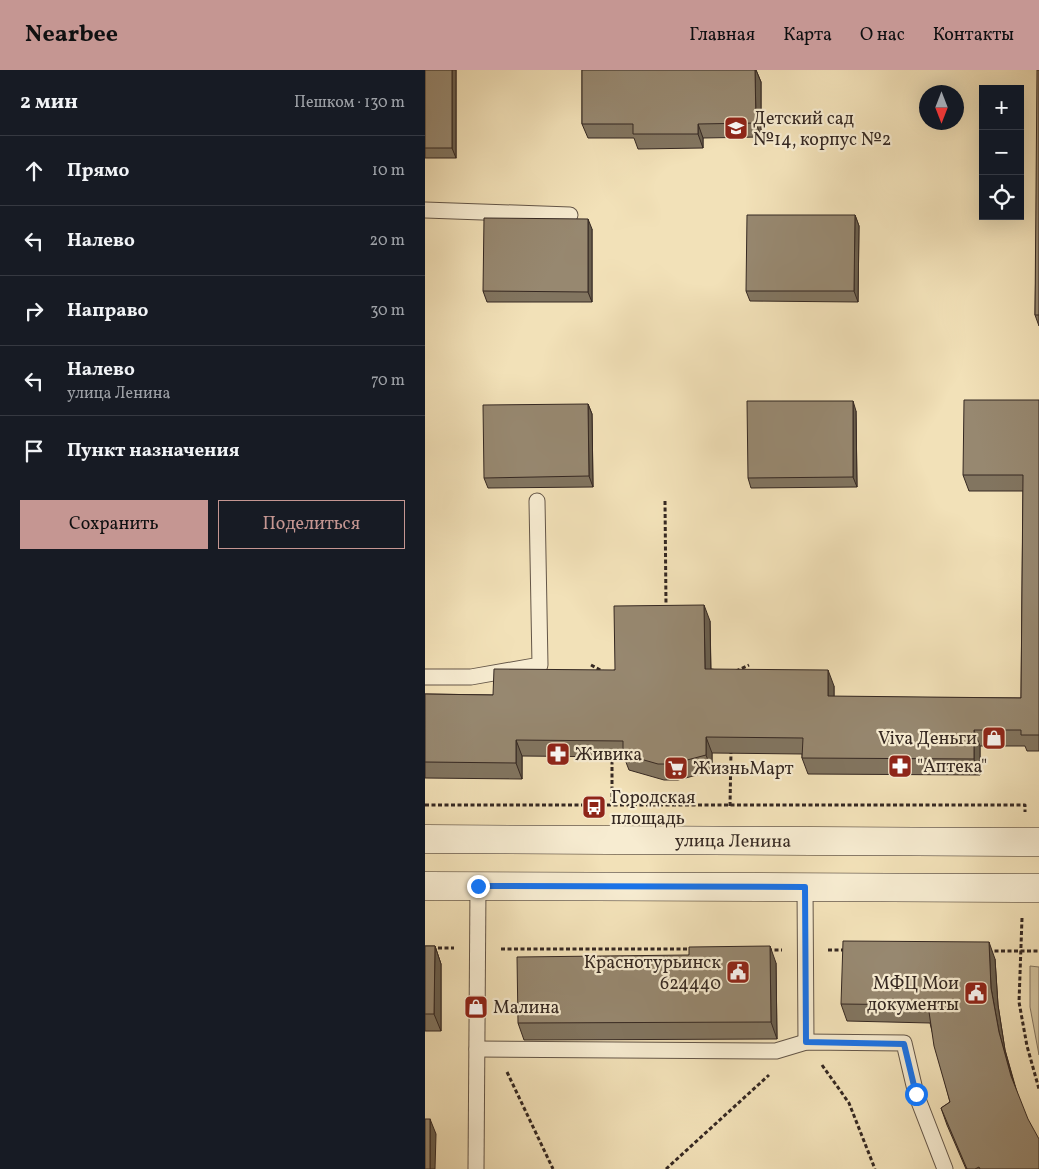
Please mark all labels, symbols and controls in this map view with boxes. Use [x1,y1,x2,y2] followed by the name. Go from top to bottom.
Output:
[25,18,118,52] text: Nearbee
[689,23,755,48] text: Главная
[783,23,832,48] text: Карта
[860,23,905,48] text: О нас
[933,23,1014,48] text: Контакты
[919,85,964,130] north arrow
[979,85,1024,220] map controls
[979,85,1024,130] button: +
[20,88,78,117] text: 2 мин
[294,92,405,114] text: Пешком · 130 m
[753,107,891,153] place label: Детский сад №14, корпус №2
[723,115,749,141] school or university icon: Детский сад №14, корпус №2
[979,130,1024,175] button: −
[20,157,48,185] icon: ahead
[67,158,129,184] text: Прямо
[372,160,405,182] text: 10 m
[979,175,1024,220] button: locate
[20,227,48,255] icon: left
[67,228,135,254] text: Налево
[370,230,405,252] text: 20 m
[20,297,48,325] icon: right
[67,298,149,324] text: Направо
[370,300,405,322] text: 30 m
[67,357,135,383] text: Налево
[20,367,48,395] icon: left
[371,370,405,392] text: 70 m
[67,383,170,405] text: улица Ленина
[20,437,48,465] icon: arrive
[67,438,240,464] text: Пункт назначения
[20,500,208,549] button: Сохранить
[218,500,405,549] button: Поделиться
[981,725,1007,751] shop icon: Viva Деньги
[878,727,977,752] place label: Viva Деньги
[545,741,571,767] pharmacy icon: Живика
[575,743,642,768] place label: Живика
[887,753,913,779] pharmacy icon: "Аптека"
[663,755,689,781] supermarket icon: ЖизньМарт
[917,755,987,780] place label: "Аптека"
[693,757,794,782] place label: ЖизньМарт
[611,786,695,832] place label: Городская площадь
[581,794,607,820] bus stop icon: Городская площадь
[675,829,791,855] street label: улица Ленина
[467,875,490,898] route end
[584,951,721,997] place label: Краснотурьинск 624440
[725,959,751,985] public building icon: Краснотурьинск 624440
[867,972,959,1018] place label: МФЦ Мои документы
[963,980,989,1006] public building icon: МФЦ Мои документы
[463,994,489,1020] shop icon: Малина
[493,996,559,1021] place label: Малина
[905,1083,928,1106] route start

